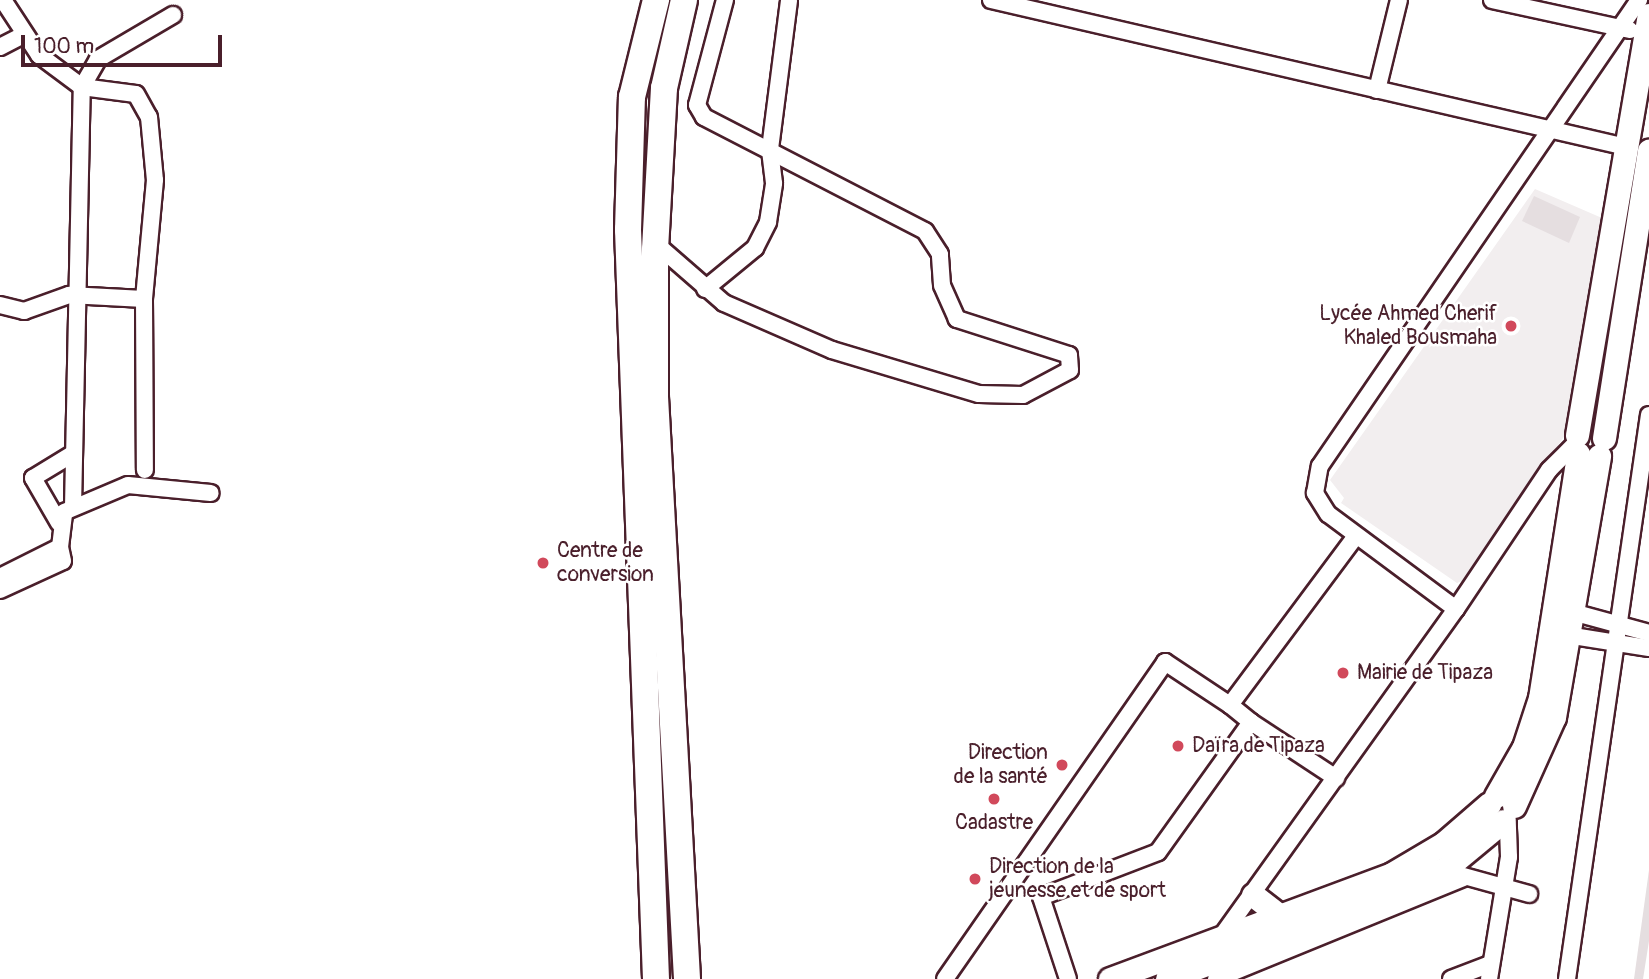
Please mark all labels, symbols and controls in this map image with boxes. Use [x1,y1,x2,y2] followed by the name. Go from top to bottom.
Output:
[24,21,226,65] scale bar
[34,33,94,60] text: 100 m
[1319,301,1497,351] place label: Lycée Ahmed Cherif Khaled Bousmaha
[1503,318,1519,334] marker: Lycée Ahmed Cherif Khaled Bousmaha
[557,538,654,588] place label: Centre de conversion
[535,555,551,571] marker: Centre de conversion
[1357,660,1493,686] place label: Mairie de Tipaza
[1335,665,1351,681] marker: Mairie de Tipaza
[1192,733,1325,759] place label: Daïra de Tipaza
[1170,738,1186,754] marker: Daïra de Tipaza
[953,740,1048,790] place label: Direction de la santé
[1054,757,1070,773] marker: Direction de la santé
[986,791,1002,807] marker: Cadastre
[955,810,1033,836] place label: Cadastre
[989,854,1166,904] place label: Direction de la jeunesse et de sport
[967,871,983,887] marker: Direction de la jeunesse et de sport

